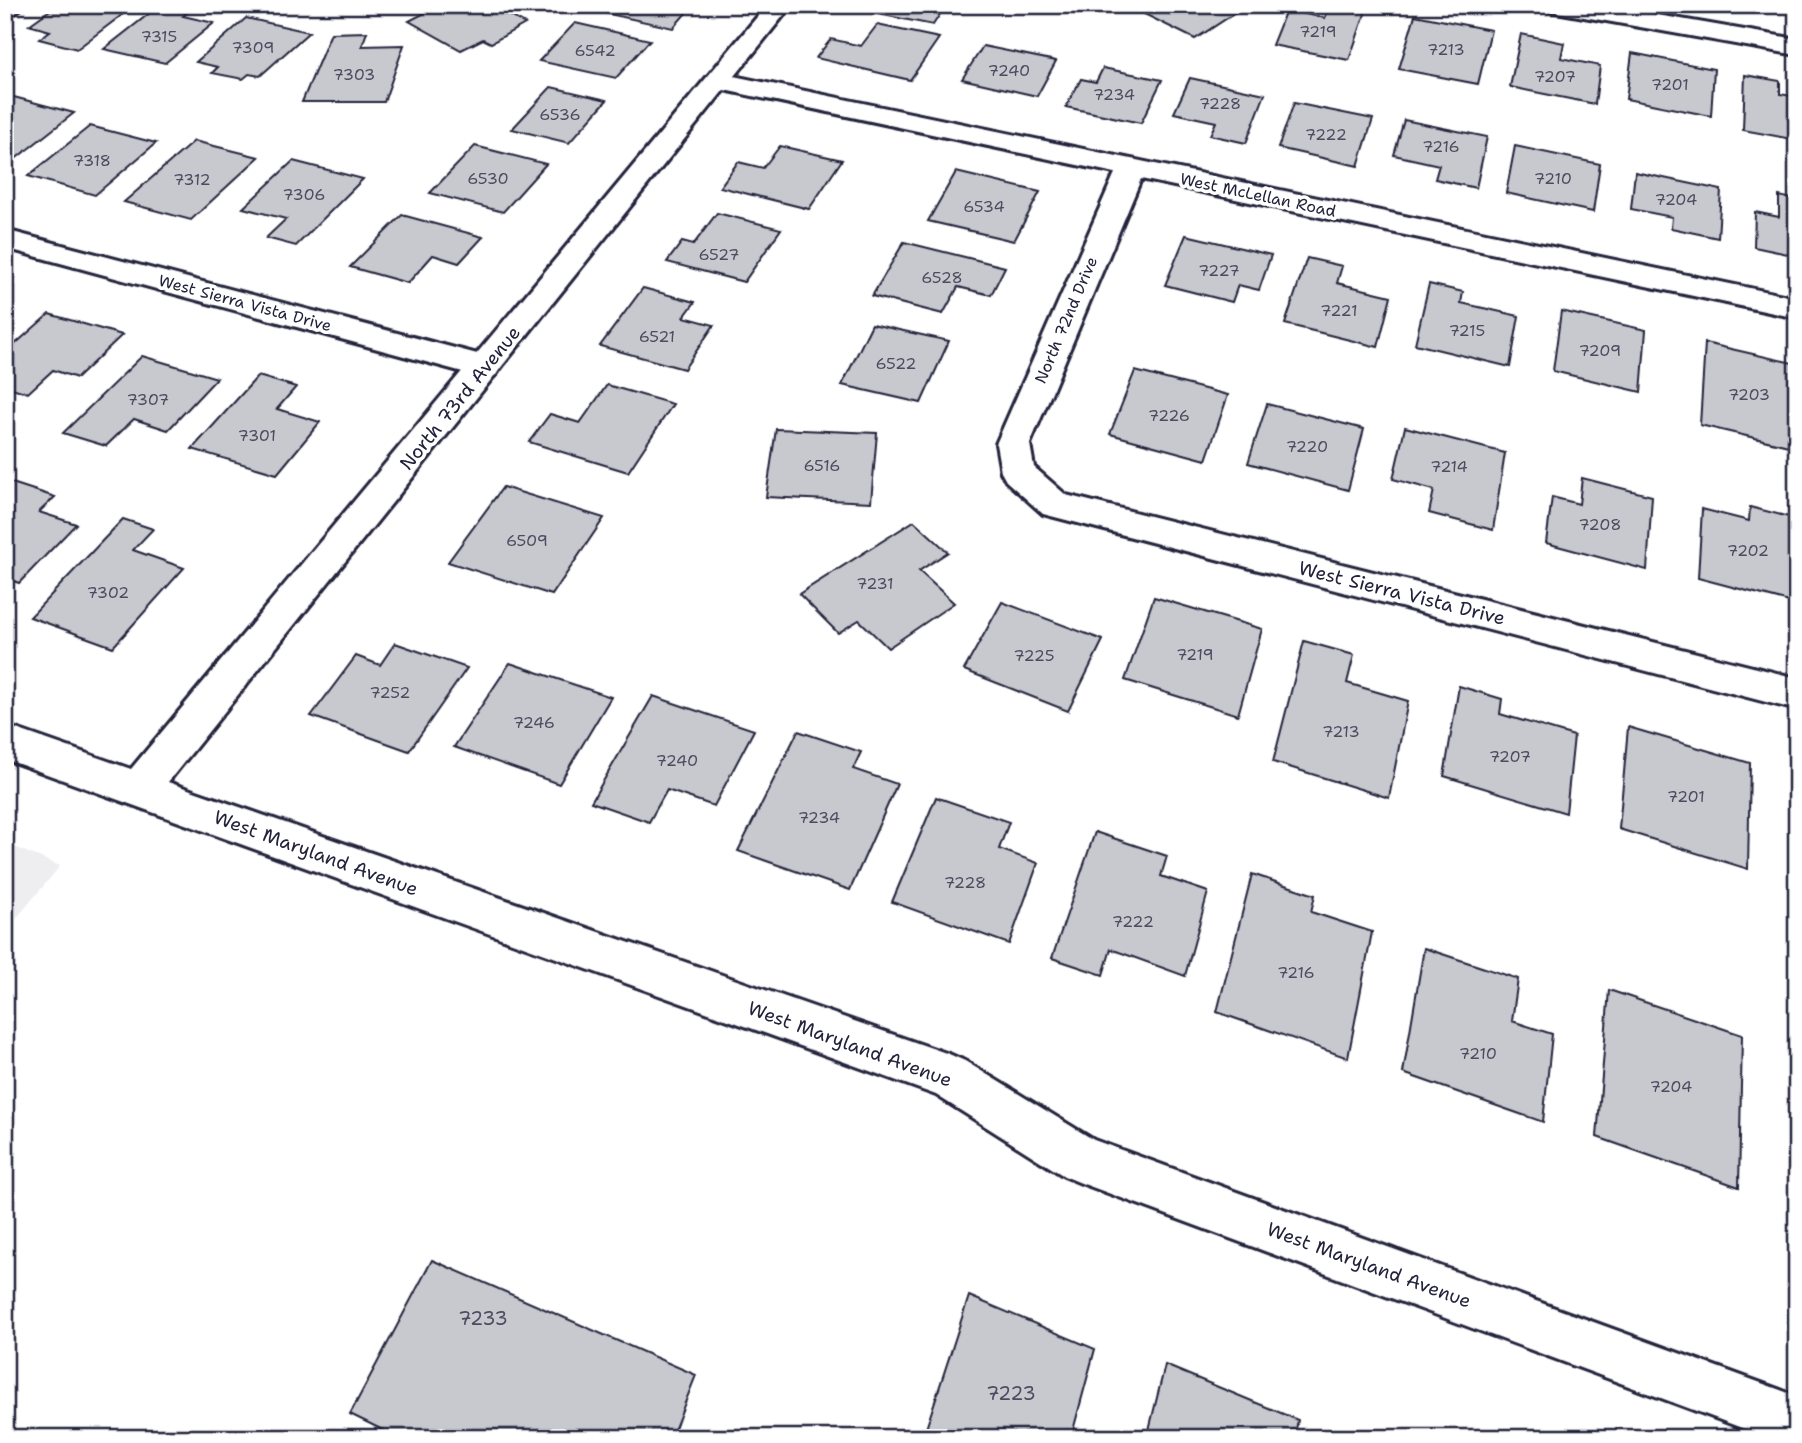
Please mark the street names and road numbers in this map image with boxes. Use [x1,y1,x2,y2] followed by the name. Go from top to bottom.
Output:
[1178,168,1338,222] street label: West McLellan Road
[1030,253,1102,387] street label: North 72nd Drive
[156,270,334,336] street label: West Sierra Vista Drive
[394,321,526,475] street label: North 73rd Avenue
[1296,555,1508,631] street label: West Sierra Vista Drive
[210,804,422,902] street label: West Maryland Avenue
[744,995,956,1093] street label: West Maryland Avenue
[1263,1216,1475,1314] street label: West Maryland Avenue

